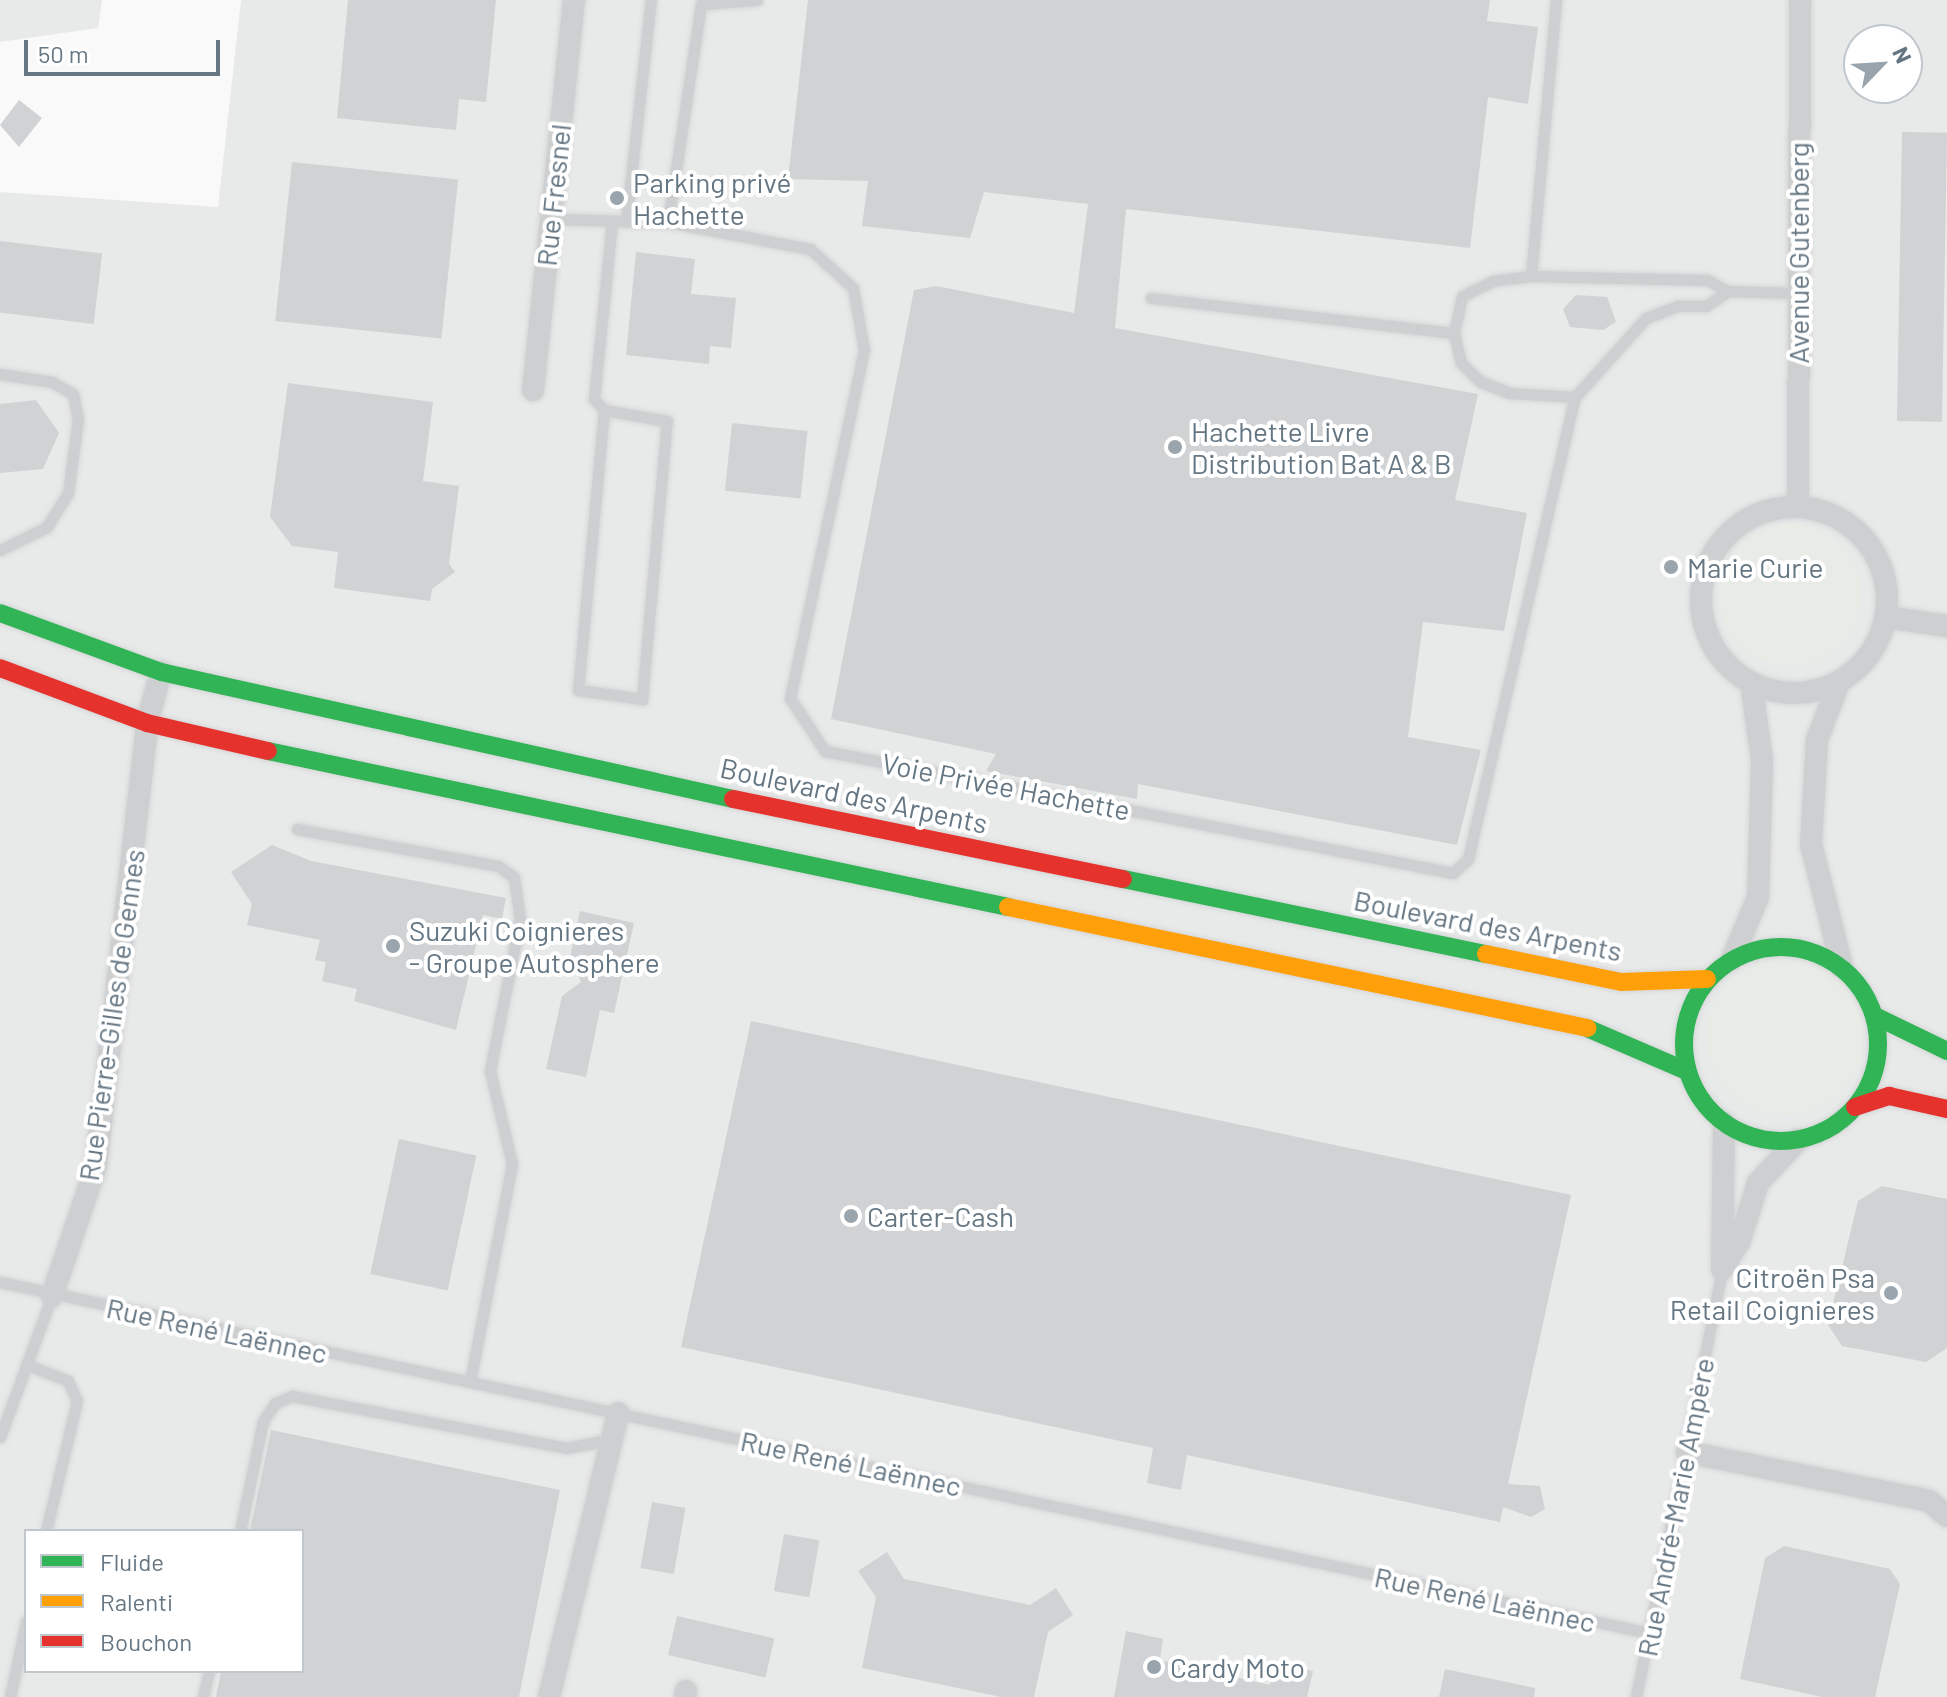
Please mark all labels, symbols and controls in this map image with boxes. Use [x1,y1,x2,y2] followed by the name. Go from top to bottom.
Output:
[28,24,224,74] scale bar
[1843,24,1923,104] north arrow
[38,39,89,68] text: 50 m
[1888,43,1918,67] text: N
[529,122,577,268] street label: Rue Fresnel
[1781,142,1815,364] street label: Avenue Gutenberg
[633,165,791,231] place label: Parking privé Hachette
[608,189,626,207] marker: Parking privé Hachette
[1191,414,1452,480] place label: Hachette Livre Distribution Bat A & B
[1166,438,1184,456] marker: Hachette Livre Distribution Bat A & B
[1687,550,1823,584] place label: Marie Curie
[1662,558,1680,576] marker: Marie Curie
[879,745,1133,827] street label: Voie Privée Hachette
[717,750,991,840] street label: Boulevard des Arpents
[71,847,151,1183] street label: Rue Pierre-Gilles de Gennes
[1351,883,1625,967] street label: Boulevard des Arpents
[409,913,660,979] place label: Suzuki Coignieres - Groupe Autosphere
[384,937,402,955] marker: Suzuki Coignieres - Groupe Autosphere
[867,1199,1014,1233] place label: Carter-Cash
[842,1207,860,1225] marker: Carter-Cash
[1670,1260,1875,1326] place label: Citroën Psa Retail Coignieres
[1882,1284,1900,1302] marker: Citroën Psa Retail Coignieres
[104,1290,330,1370] street label: Rue René Laënnec
[1630,1355,1720,1659] street label: Rue André-Marie Ampère
[738,1423,964,1503] street label: Rue René Laënnec
[24,1529,304,1673] legend
[100,1547,164,1576] text: Fluide
[1372,1559,1598,1639] street label: Rue René Laënnec
[100,1587,173,1616] text: Ralenti
[100,1627,192,1656] text: Bouchon
[1170,1650,1305,1684] place label: Cardy Moto
[1145,1658,1163,1676] marker: Cardy Moto

